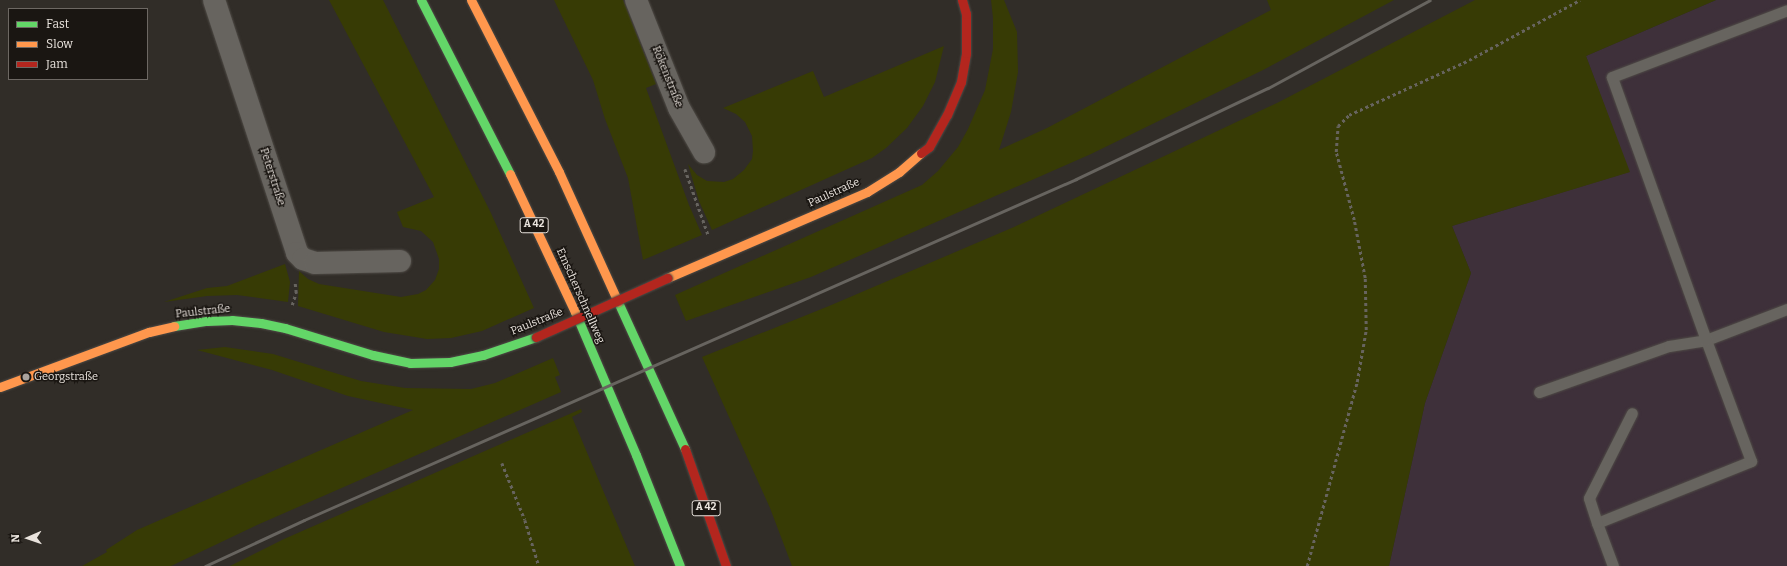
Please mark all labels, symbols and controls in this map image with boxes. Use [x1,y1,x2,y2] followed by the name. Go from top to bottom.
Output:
[8,8,148,80] legend
[46,17,69,31] text: Fast
[46,37,73,51] text: Slow
[649,44,685,110] street label: Rökenstraße
[46,57,68,71] text: Jam
[256,147,288,207] street label: Peterstraße
[806,176,862,210] street label: Paulstraße
[519,217,549,233] road number: A 42
[553,246,607,346] street label: Emscherschnellweg
[175,303,231,321] street label: Paulstraße
[509,306,565,338] street label: Paulstraße
[34,370,98,384] place label: Georgstraße
[21,372,31,382] marker: Georgstraße
[691,500,721,516] road number: A 42
[8,518,48,558] north arrow
[9,534,22,543] text: N

